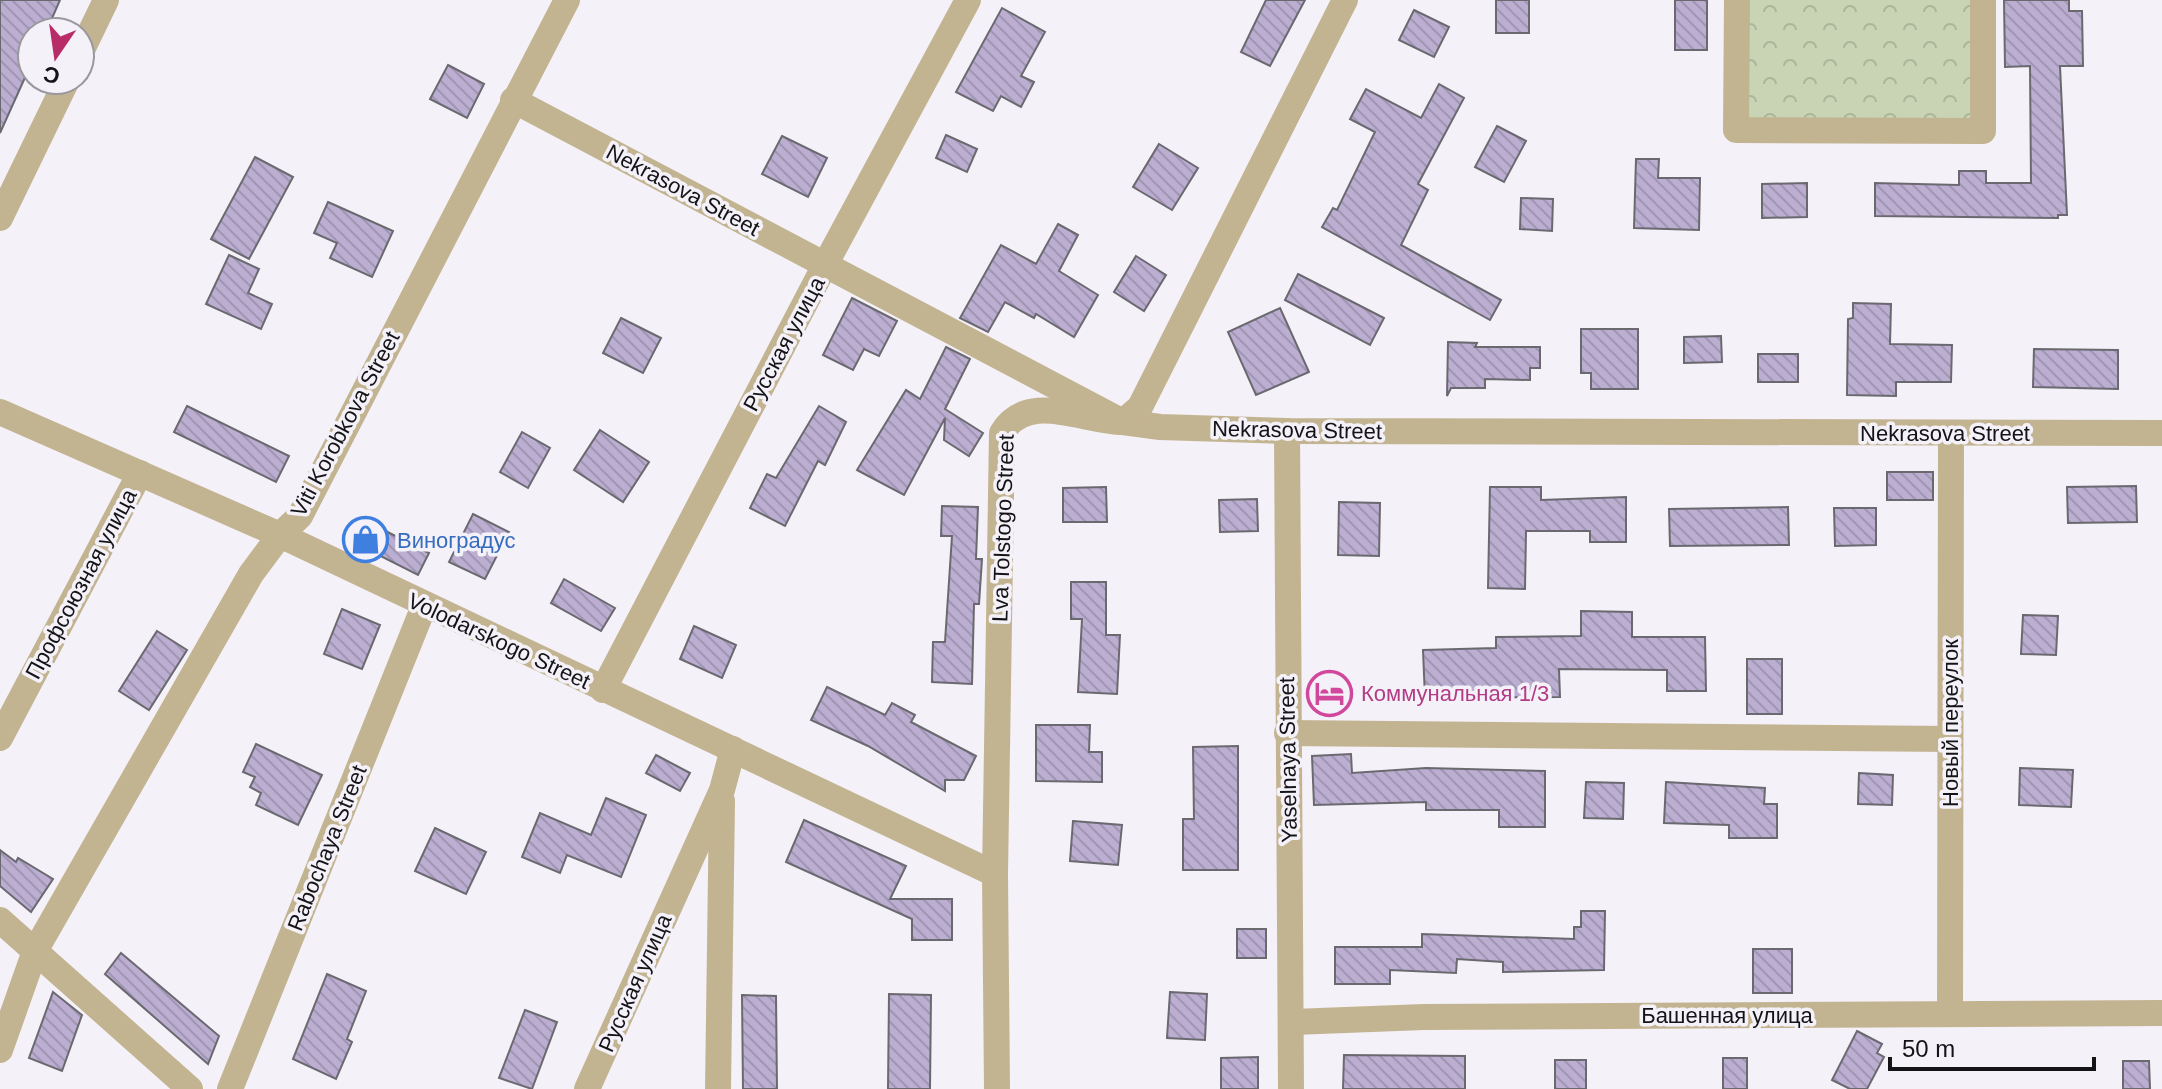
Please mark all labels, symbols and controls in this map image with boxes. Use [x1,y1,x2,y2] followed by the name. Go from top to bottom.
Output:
[16,16,96,96] north arrow
[41,61,62,89] text: С
[602,139,764,241] street label: Nekrasova Street
[738,272,830,415] street label: Русская улица
[286,327,404,521] street label: Viti Korobkova Street
[1212,416,1382,444] street label: Nekrasova Street
[1860,421,2030,446] street label: Nekrasova Street
[987,434,1019,622] street label: Lva Tolstogo Street
[20,484,142,683] street label: Профсоюзная улица
[342,516,390,564] shop icon: Виноградус
[397,528,515,553] place label: Виноградус
[404,588,594,694] street label: Volodarskogo Street
[1938,639,1963,807] street label: Новый переулок
[1306,669,1354,717] hotel icon: Коммунальная 1/3
[1274,677,1302,843] street label: Yaselnaya Street
[1361,681,1549,706] place label: Коммунальная 1/3
[282,762,372,934] street label: Rabochaya Street
[593,909,677,1056] street label: Русская улица
[1641,1003,1814,1028] street label: Башенная улица
[1890,1021,2094,1071] scale bar
[1902,1035,1955,1062] text: 50 m

